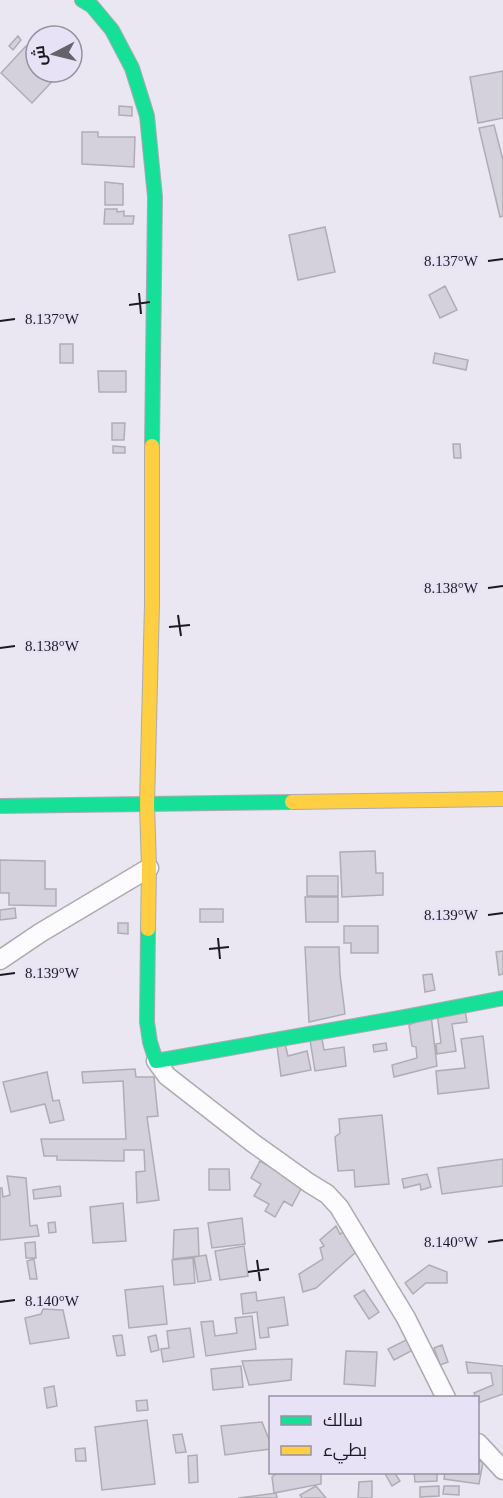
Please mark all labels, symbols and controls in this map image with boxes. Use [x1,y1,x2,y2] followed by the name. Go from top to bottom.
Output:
[24,24,84,84] north arrow
[30,44,50,67] text: ش
[424,253,479,269] text: 8.137°W
[25,311,80,327] text: 8.137°W
[424,580,479,596] text: 8.138°W
[25,638,80,654] text: 8.138°W
[424,907,479,923] text: 8.139°W
[25,965,80,981] text: 8.139°W
[424,1234,479,1250] text: 8.140°W
[25,1293,80,1309] text: 8.140°W
[269,1396,479,1474] legend
[323,1410,363,1430] text: سالك
[323,1440,367,1464] text: بطيء

